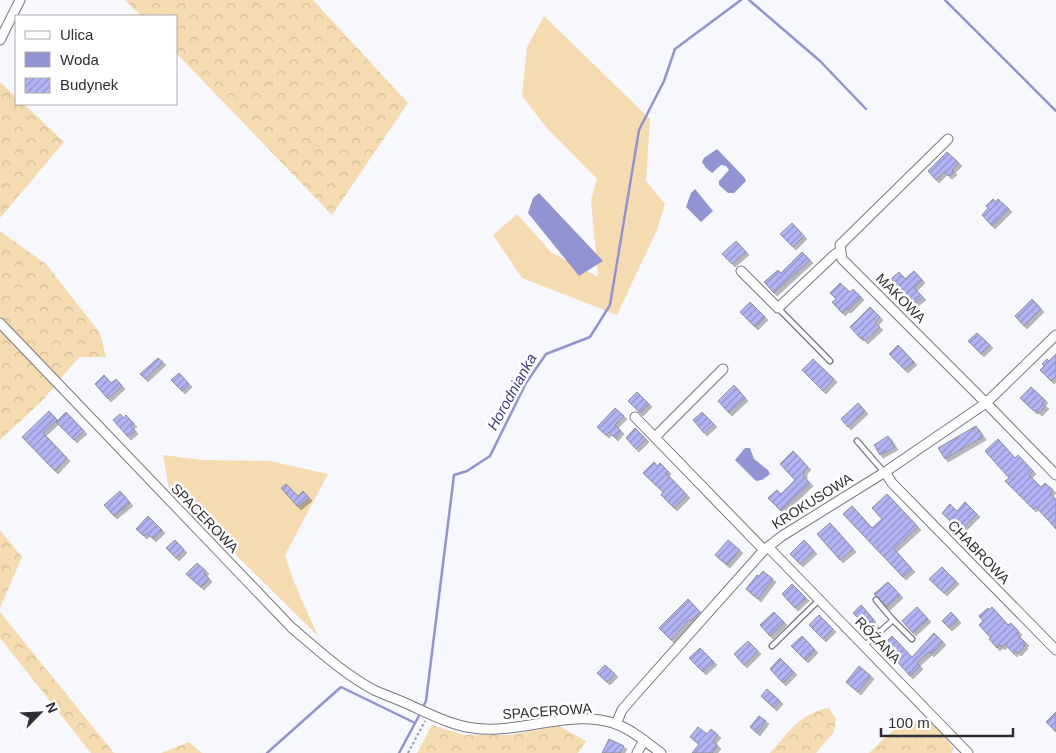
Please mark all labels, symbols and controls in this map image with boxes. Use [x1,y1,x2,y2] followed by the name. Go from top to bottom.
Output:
[15,15,178,105] legend
[60,26,94,43] text: Ulica
[60,51,100,68] text: Woda
[60,76,119,93] text: Budynek
[873,270,929,326] street label: MAKOWA
[484,350,540,433] water label: Horodnianka
[769,469,856,532] street label: KROKUSOWA
[168,480,242,556] street label: SPACEROWA
[945,517,1014,587] street label: CHABROWA
[852,613,905,667] street label: RÓŻANA
[15,688,65,738] north arrow
[43,700,61,716] text: N
[502,700,593,722] street label: SPACEROWA
[881,706,1014,738] scale bar
[888,714,930,731] text: 100 m

